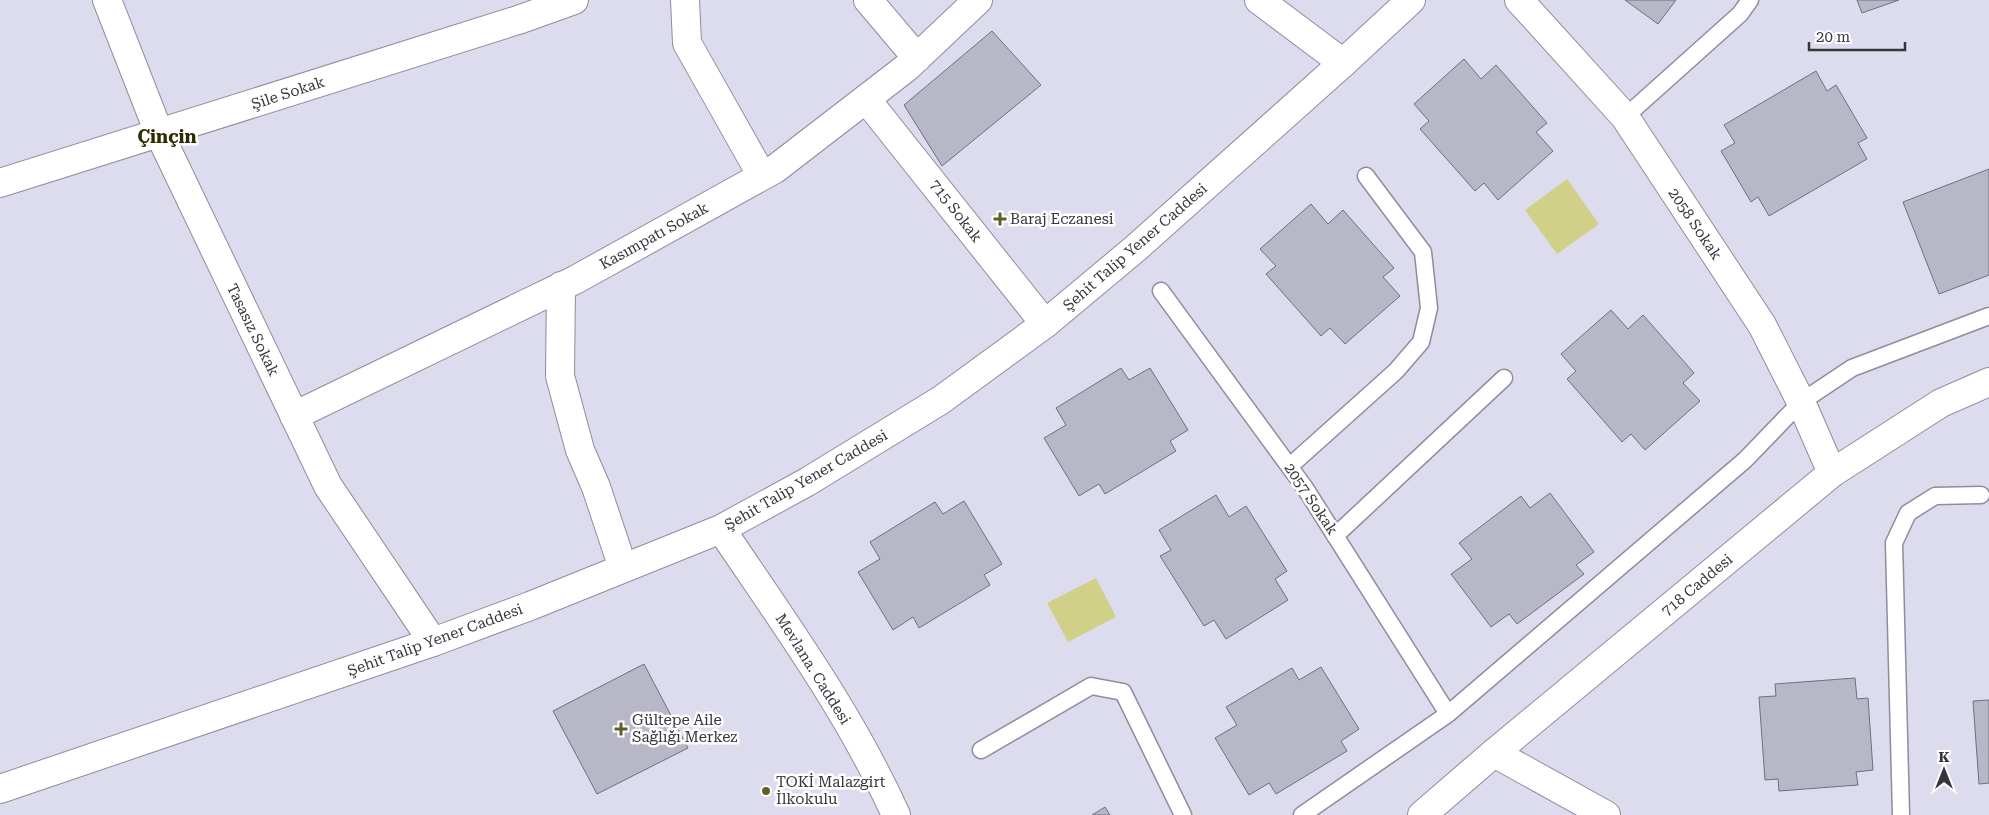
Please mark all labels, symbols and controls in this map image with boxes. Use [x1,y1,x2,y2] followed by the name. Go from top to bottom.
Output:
[1809,20,1905,52] scale bar
[1816,28,1851,46] text: 20 m
[249,73,327,113] street label: Şile Sokak
[137,126,197,147] district label: Çinçin
[926,176,986,246] street label: 715 Sokak
[1059,179,1211,315] street label: Şehit Talip Yener Caddesi
[1664,185,1726,264] street label: 2058 Sokak
[596,198,712,273] street label: Kasımpatı Sokak
[1010,210,1114,228] place label: Baraj Eczanesi
[994,213,1006,225] marker: Baraj Eczanesi
[223,281,283,380] street label: Tasasız Sokak
[721,426,891,534] street label: Şehit Talip Yener Caddesi
[1280,460,1342,539] street label: 2057 Sokak
[1658,550,1736,620] street label: 718 Caddesi
[345,600,525,680] street label: Şehit Talip Yener Caddesi
[772,610,854,728] street label: Mevlana. Caddesi
[632,711,737,746] place label: Gültepe Aile Sağlığı Merkez
[614,722,628,736] marker: Gültepe Aile Sağlığı Merkez
[1919,745,1969,795] north arrow
[1938,749,1950,765] text: K
[776,773,886,808] place label: TOKİ Malazgirt İlkokulu
[760,785,772,797] marker: TOKİ Malazgirt İlkokulu

